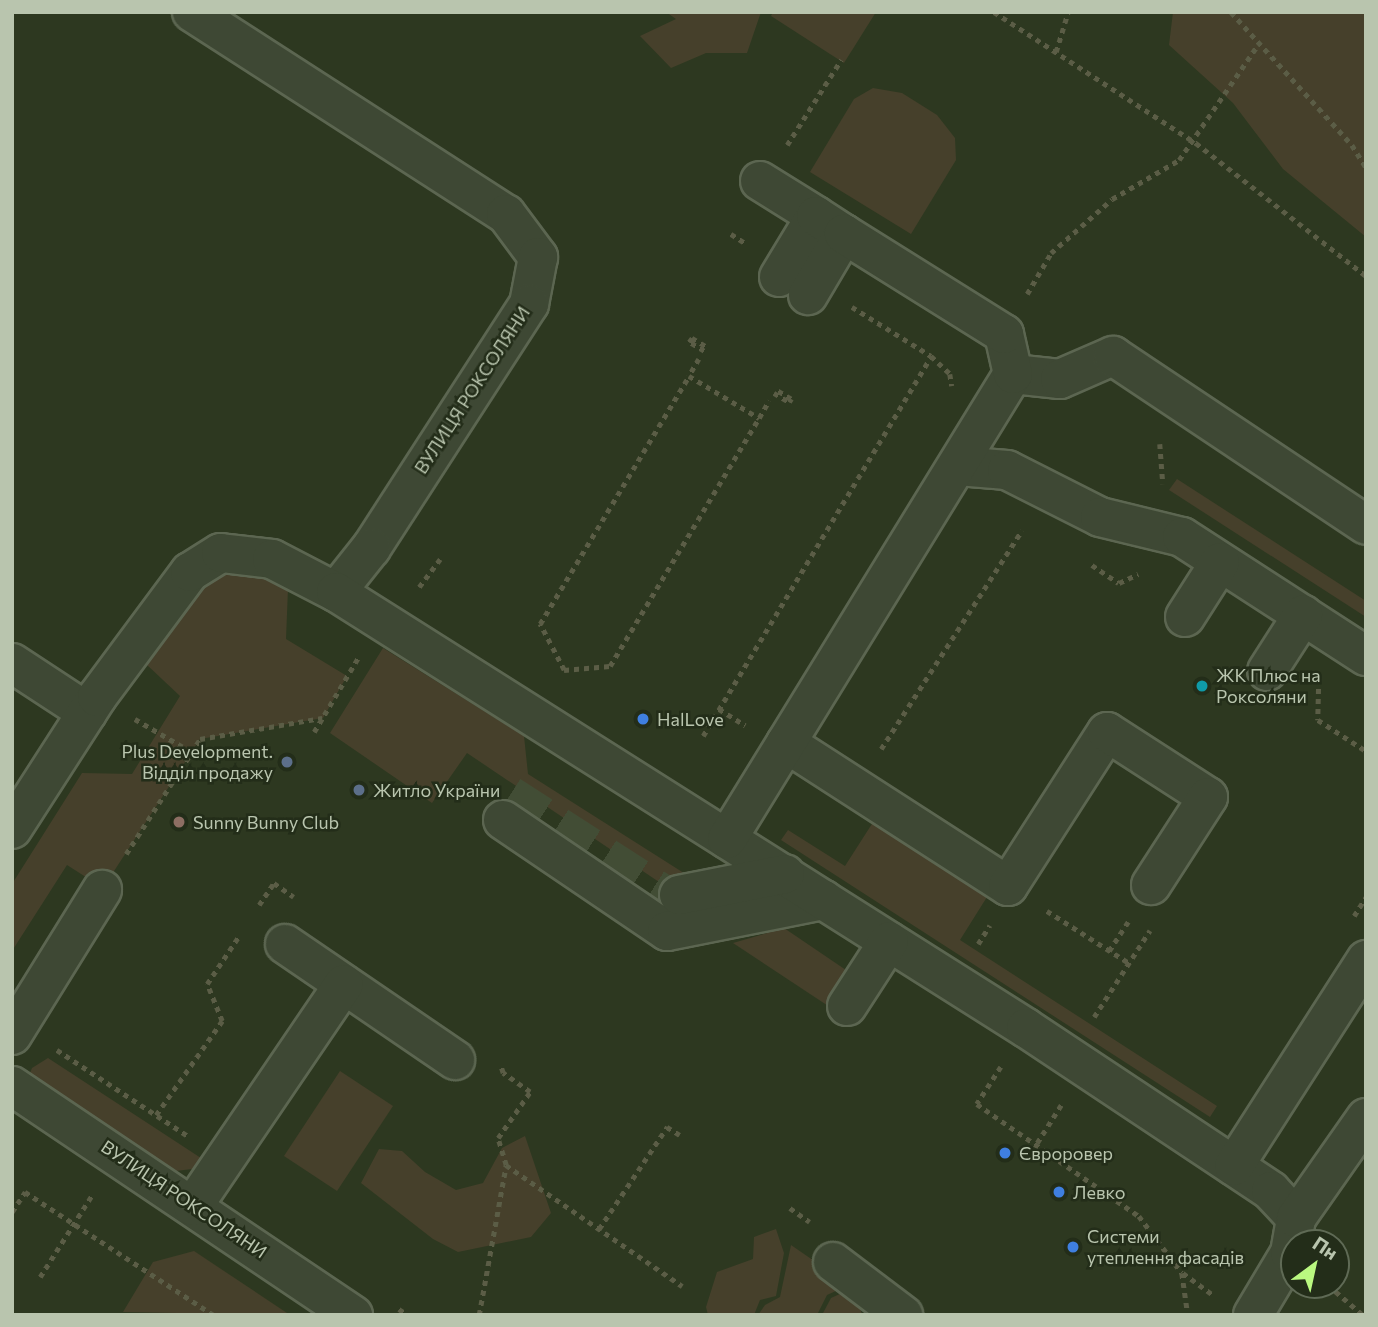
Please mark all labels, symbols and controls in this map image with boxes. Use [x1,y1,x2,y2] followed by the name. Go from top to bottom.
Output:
[410,302,534,478] street label: ВУЛИЦЯ РОКСОЛЯНИ
[1216,665,1321,708] place label: ЖК Плюс на Роксоляни
[1194,678,1210,694] marker: ЖК Плюс на Роксоляни
[657,708,724,730] place label: HalLove
[635,711,651,727] marker: HalLove
[121,741,273,784] place label: Plus Development. Відділ продажу
[279,754,295,770] marker: Plus Development. Відділ продажу
[373,779,500,801] place label: Житло України
[351,782,367,798] marker: Житло України
[193,811,339,833] place label: Sunny Bunny Club
[171,814,187,830] marker: Sunny Bunny Club
[97,1136,271,1262] street label: ВУЛИЦЯ РОКСОЛЯНИ
[1019,1142,1113,1164] place label: Євроровер
[997,1145,1013,1161] marker: Євроровер
[1073,1181,1126,1203] place label: Левко
[1051,1184,1067,1200] marker: Левко
[1087,1226,1244,1268] place label: Системи утеплення фасадів
[1280,1229,1350,1299] north arrow
[1309,1231,1342,1264] text: Пн
[1065,1239,1081,1255] marker: Системи утеплення фасадів

